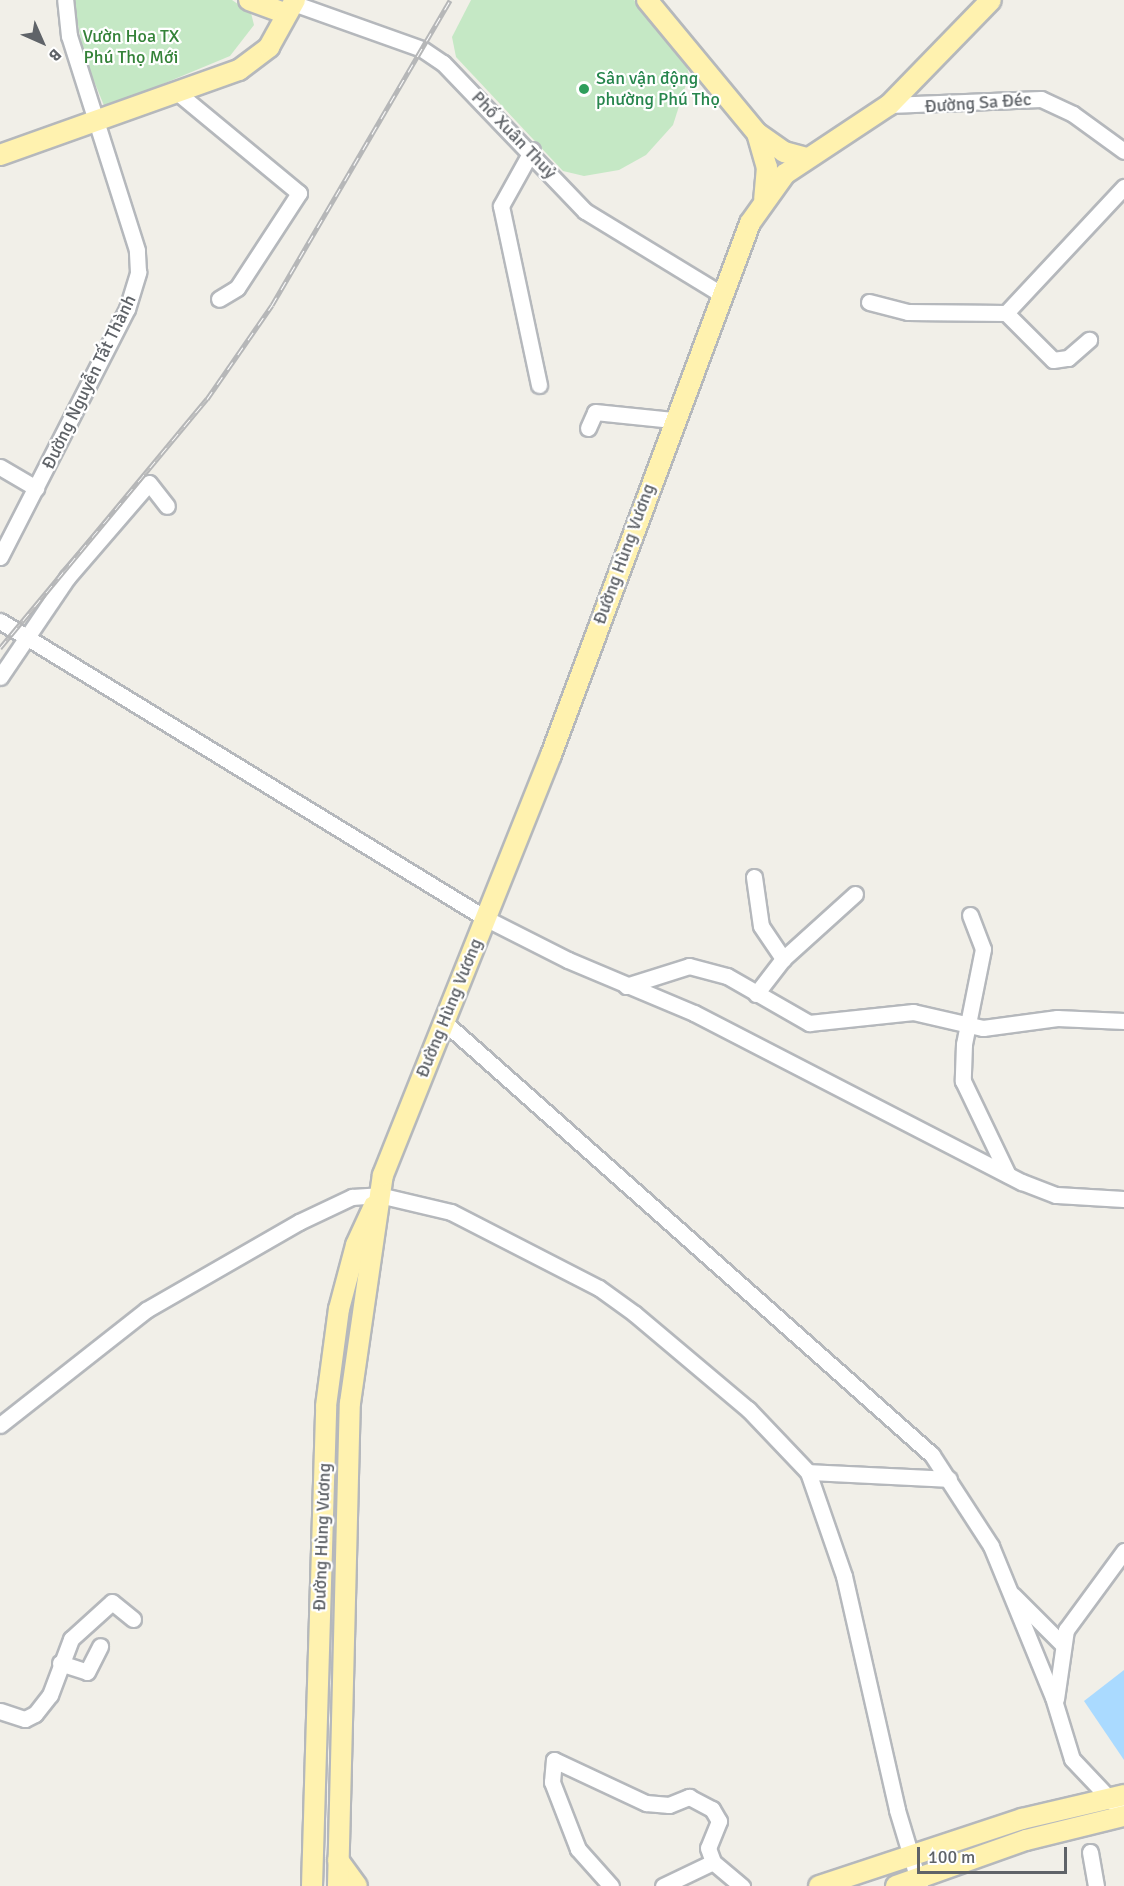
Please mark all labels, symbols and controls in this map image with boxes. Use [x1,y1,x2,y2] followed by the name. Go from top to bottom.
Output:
[12,12,72,72] north arrow
[83,26,179,68] park label: Vườn Hoa TX Phú Thọ Mới
[44,44,65,65] text: B
[596,68,720,110] place label: Sân vận động phường Phú Thọ
[577,82,591,96] marker: Sân vận động phường Phú Thọ
[467,87,561,183] street label: Phố Xuân Thuỷ
[924,88,1032,118] street label: Đường Sa Đéc
[37,291,141,473] street label: Đường Nguyễn Tất Thành
[589,481,659,627] street label: Đường Hùng Vương
[411,935,487,1081] street label: Đường Hùng Vương
[309,1463,335,1611] street label: Đường Hùng Vương
[920,1835,1070,1873] scale bar
[928,1846,975,1868] text: 100 m

